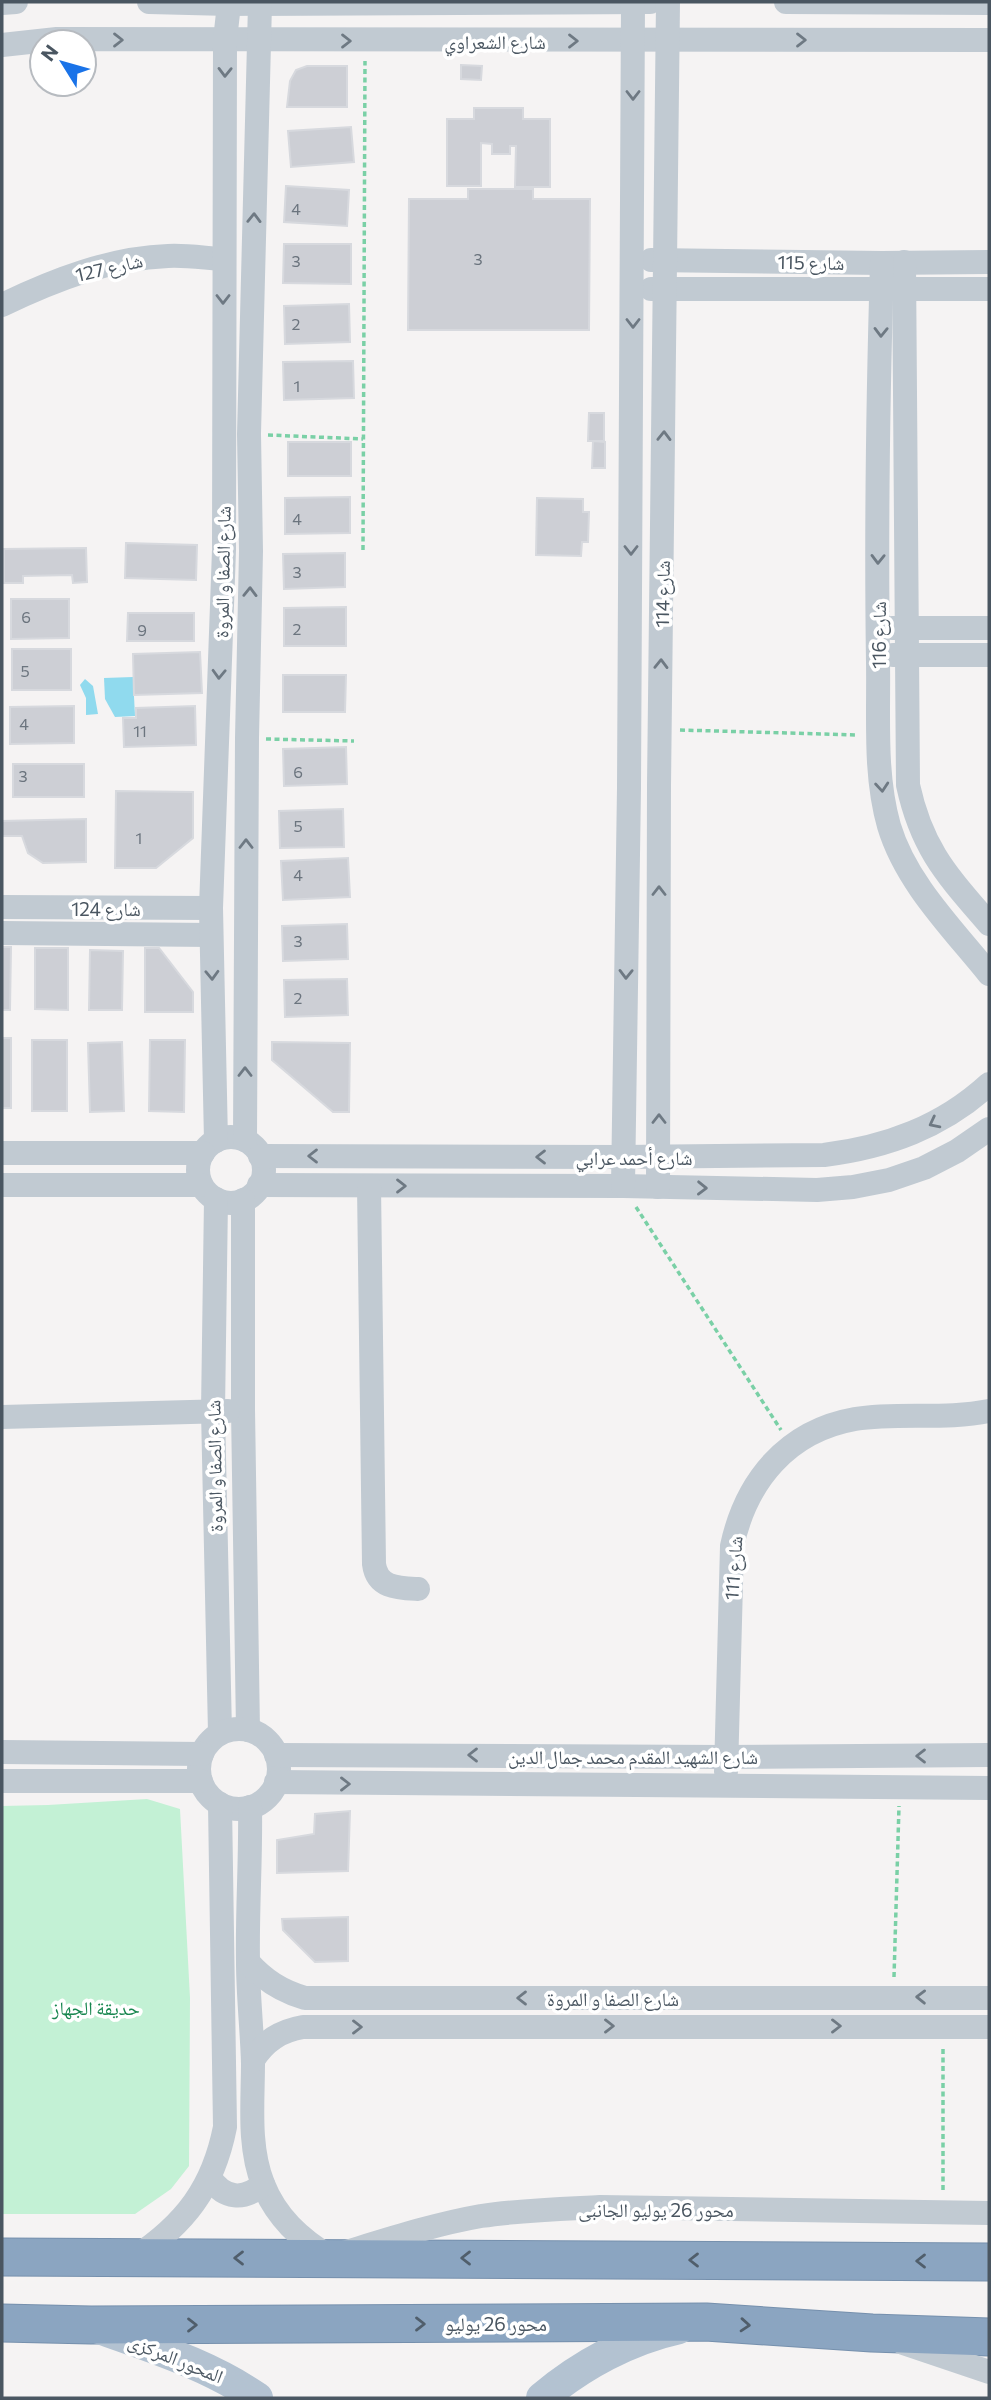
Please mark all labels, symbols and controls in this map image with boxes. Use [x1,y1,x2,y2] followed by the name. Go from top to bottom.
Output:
[28,28,98,98] north arrow
[444,30,546,57] street label: شارع الشعراوي
[113,32,124,47] one-way arrow
[796,32,807,48] one-way arrow
[341,33,352,49] one-way arrow
[569,33,579,49] one-way arrow
[36,40,63,65] text: N
[217,67,233,78] one-way arrow
[625,91,641,101] one-way arrow
[291,199,301,218] house number: 4
[247,212,262,223] one-way arrow
[73,248,145,287] street label: شارع 127
[473,249,483,268] house number: 3
[777,250,845,275] street label: شارع 115
[291,251,301,270] house number: 3
[215,295,231,305] one-way arrow
[292,314,301,333] house number: 2
[625,318,641,329] one-way arrow
[873,327,889,337] one-way arrow
[294,376,300,395] house number: 1
[656,431,672,441] one-way arrow
[209,506,236,638] street label: شارع الصفا و المروة
[292,509,302,528] house number: 4
[623,546,639,556] one-way arrow
[870,554,886,565] one-way arrow
[650,560,675,628] street label: شارع 114
[292,562,302,581] house number: 3
[242,587,258,597] one-way arrow
[867,601,891,669] street label: شارع 116
[21,607,31,626] house number: 6
[293,619,302,638] house number: 2
[137,620,147,639] house number: 9
[653,658,669,669] one-way arrow
[20,661,30,680] house number: 5
[212,668,227,679] one-way arrow
[19,714,29,733] house number: 4
[133,721,147,740] house number: 11
[293,762,303,781] house number: 6
[18,766,28,785] house number: 3
[874,781,889,792] one-way arrow
[293,816,303,835] house number: 5
[136,828,142,847] house number: 1
[238,839,254,849] one-way arrow
[293,865,303,884] house number: 4
[651,885,667,896] one-way arrow
[71,897,141,921] street label: شارع 124
[293,931,303,950] house number: 3
[204,969,219,980] one-way arrow
[618,969,634,980] one-way arrow
[294,988,303,1007] house number: 2
[237,1066,253,1077] one-way arrow
[651,1113,667,1123] one-way arrow
[929,1115,941,1129] one-way arrow
[576,1146,692,1173] street label: شارع أحمد عرابي
[307,1148,318,1164] one-way arrow
[535,1149,545,1165] one-way arrow
[396,1178,407,1194] one-way arrow
[697,1180,708,1196] one-way arrow
[201,1400,228,1532] street label: شارع الصفا و المروة
[719,1535,748,1601] street label: شارع 111
[508,1745,758,1771] street label: شارع الشهيد المقدم محمد جمال الدين
[467,1747,478,1763] one-way arrow
[915,1748,926,1764] one-way arrow
[340,1776,350,1792] one-way arrow
[547,1987,679,2011] street label: شارع الصفا و المروة
[915,1989,926,2005] one-way arrow
[516,1990,527,2006] one-way arrow
[51,1996,140,2020] park label: حديقة الجهاز
[604,2018,615,2034] one-way arrow
[832,2018,842,2034] one-way arrow
[352,2019,363,2035] one-way arrow
[578,2198,734,2222] street label: محور 26 يوليو الجانبى
[233,2250,243,2266] one-way arrow
[460,2250,471,2266] one-way arrow
[688,2252,698,2268] one-way arrow
[915,2253,926,2269] one-way arrow
[445,2312,547,2336] street label: محور 26 يوليو
[415,2316,426,2332] one-way arrow
[188,2317,198,2333] one-way arrow
[740,2317,751,2332] one-way arrow
[125,2329,227,2388] street label: المحور المركزى

